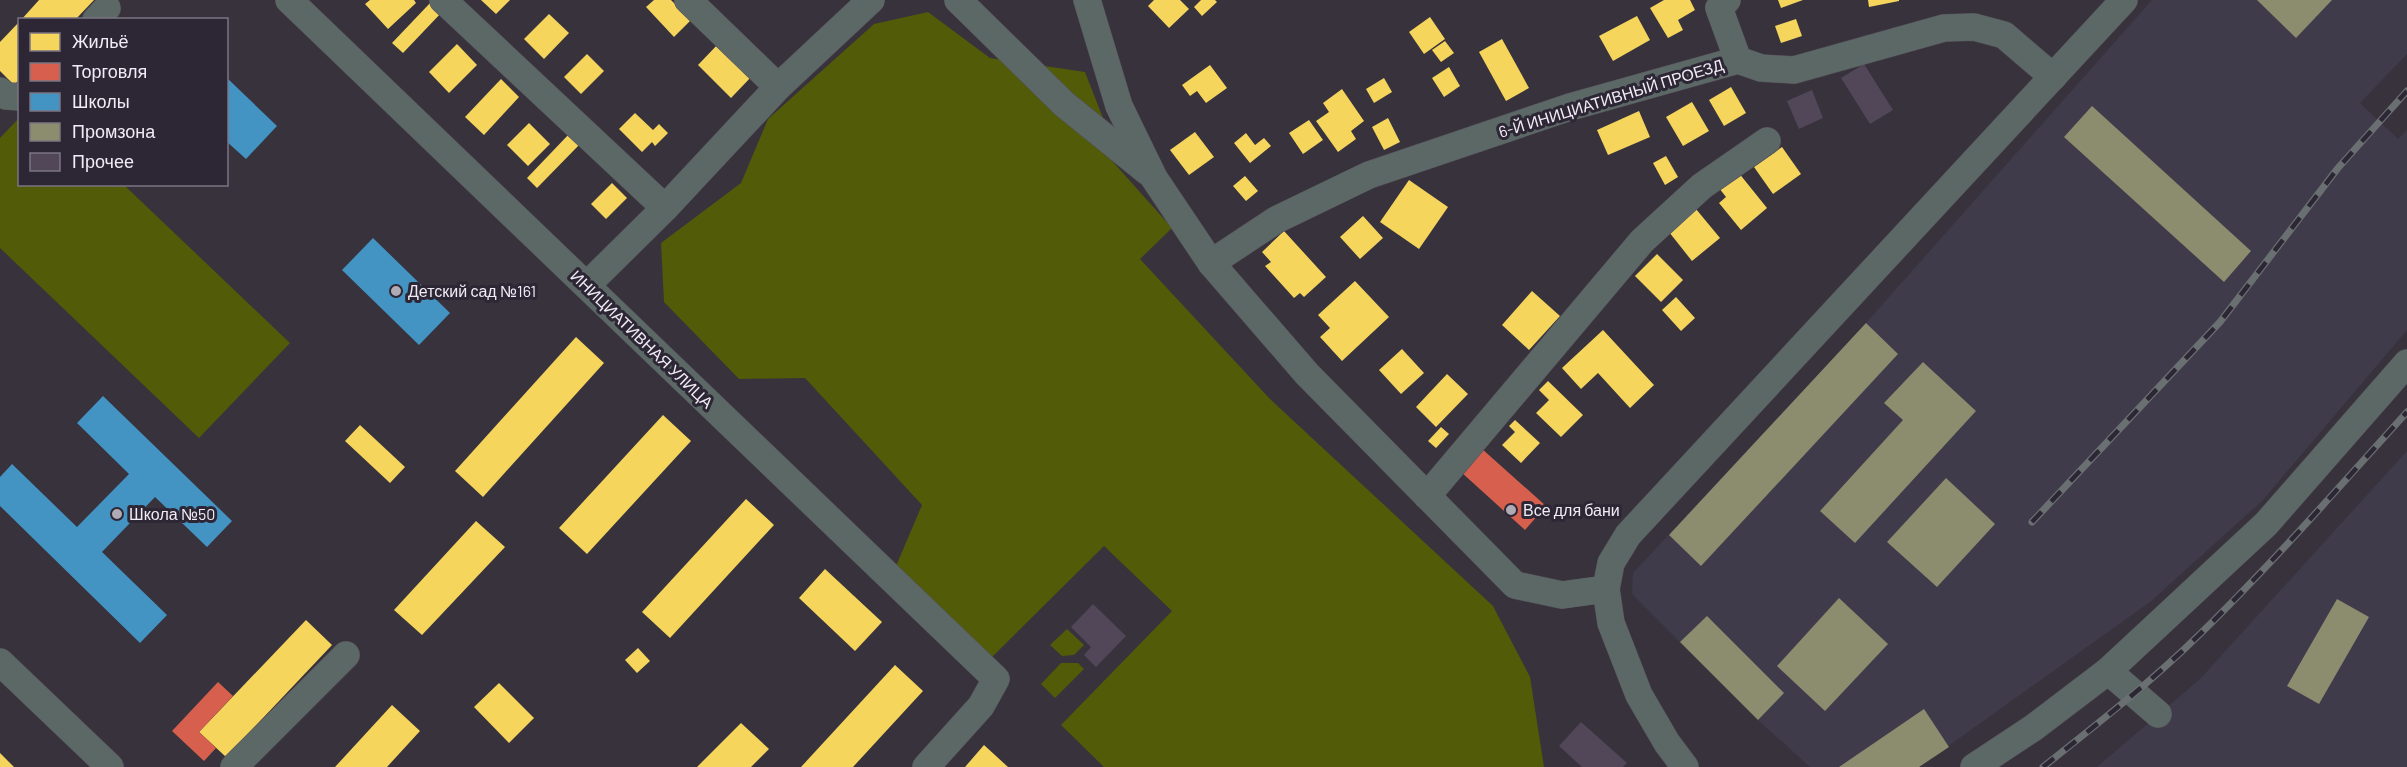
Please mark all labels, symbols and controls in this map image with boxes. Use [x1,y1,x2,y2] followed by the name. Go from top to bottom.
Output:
[18,18,228,186] legend
[72,30,129,52] text: Жильё
[1496,54,1726,141] street label: 6-Й ИНИЦИАТИВНЫЙ ПРОЕЗД
[72,60,147,82] text: Торговля
[72,90,130,112] text: Школы
[72,120,156,142] text: Промзона
[72,150,134,172] text: Прочее
[567,266,718,412] street label: ИНИЦИАТИВНАЯ УЛИЦА
[408,281,536,300] place label: Детский сад №161
[389,284,403,298] marker: Детский сад №161
[1523,500,1620,519] place label: Все для бани
[1504,503,1518,517] marker: Все для бани
[129,504,215,523] place label: Школа №50
[110,507,124,521] marker: Школа №50

